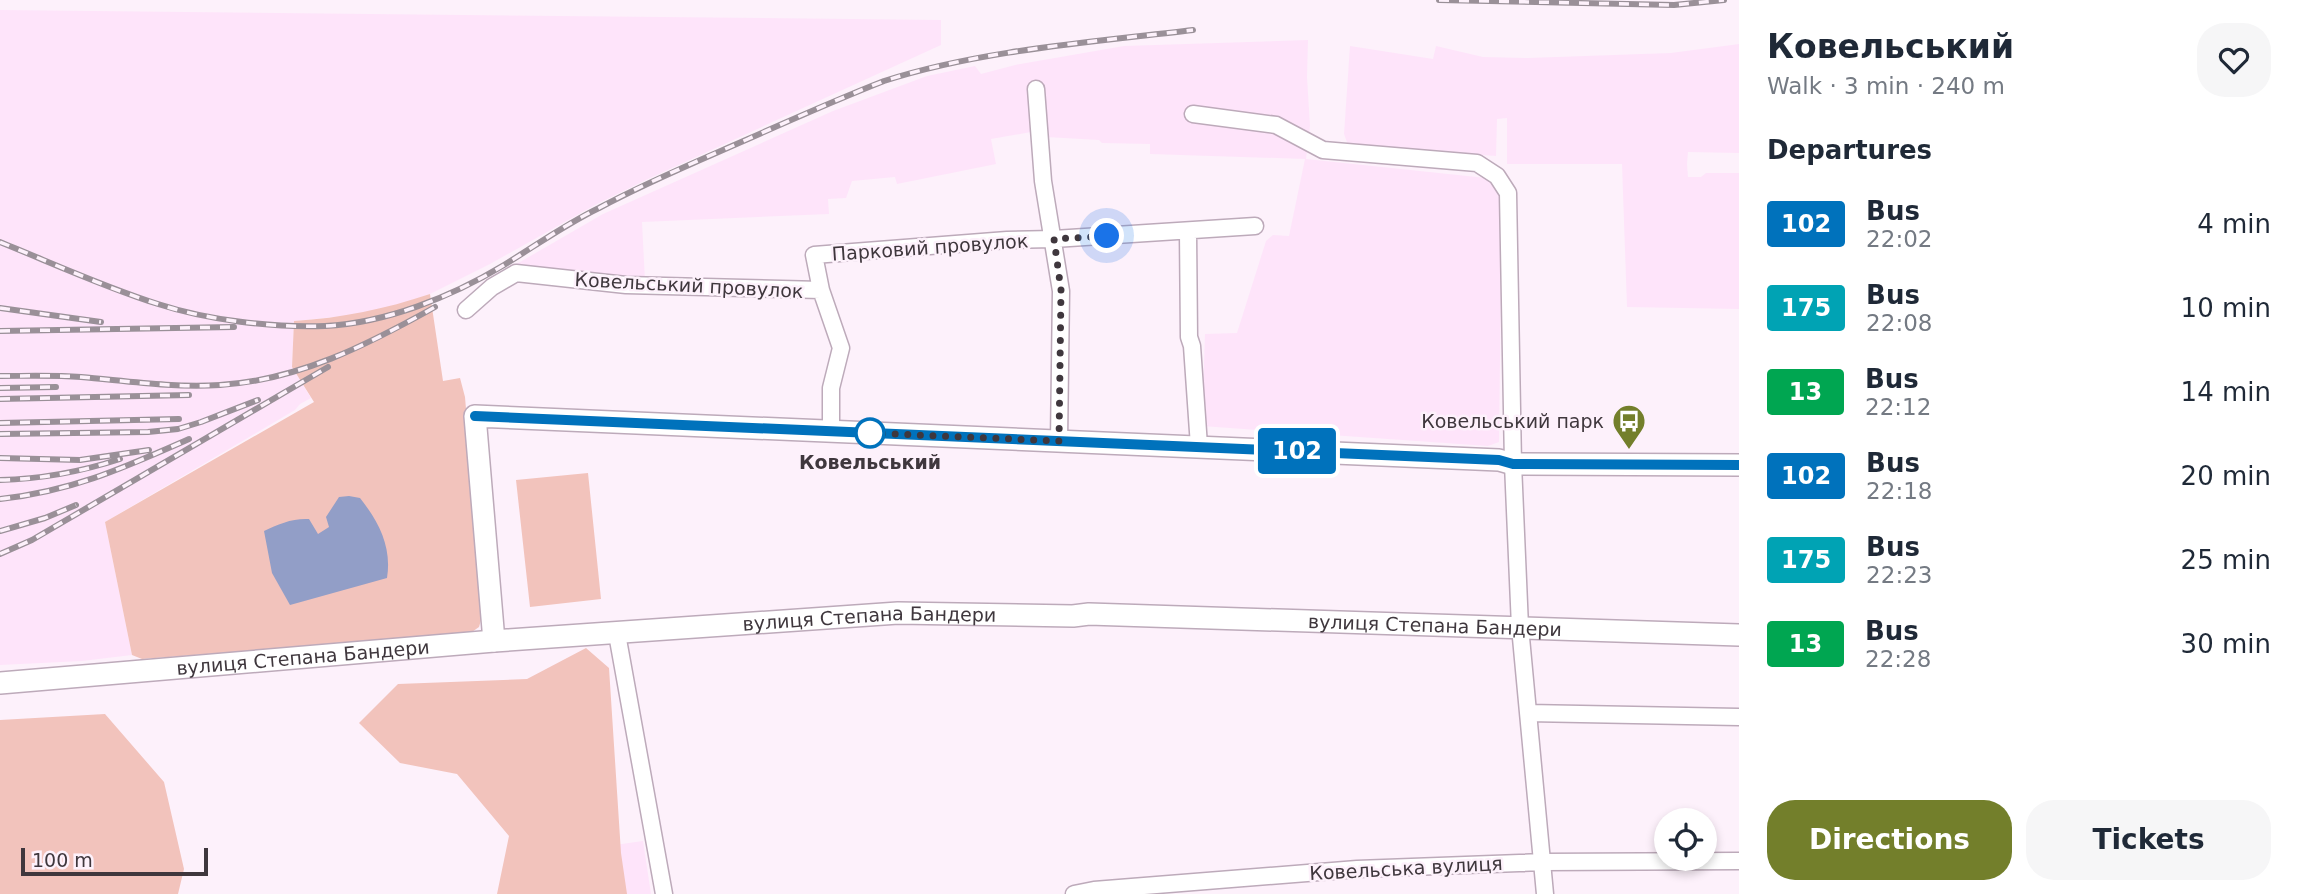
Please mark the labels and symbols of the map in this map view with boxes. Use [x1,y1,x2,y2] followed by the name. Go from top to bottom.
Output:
[1089,218,1124,253] your location
[831,229,1029,265] street label: Парковий провулок
[574,268,804,302] street label: Ковельський провулок
[1610,402,1648,451] bus stop icon: Ковельський парк
[1421,410,1604,432] place label: Ковельський парк
[855,418,885,448] marker: Ковельський
[1257,428,1337,474] line badge: 102
[799,451,941,473] place label: Ковельський
[742,602,996,635] street label: вулиця Степана Бандери
[1308,610,1562,640] street label: вулиця Степана Бандери
[175,636,430,679] street label: вулиця Степана Бандери
[21,845,208,877] scale bar
[1309,852,1503,884] street label: Ковельська вулиця

